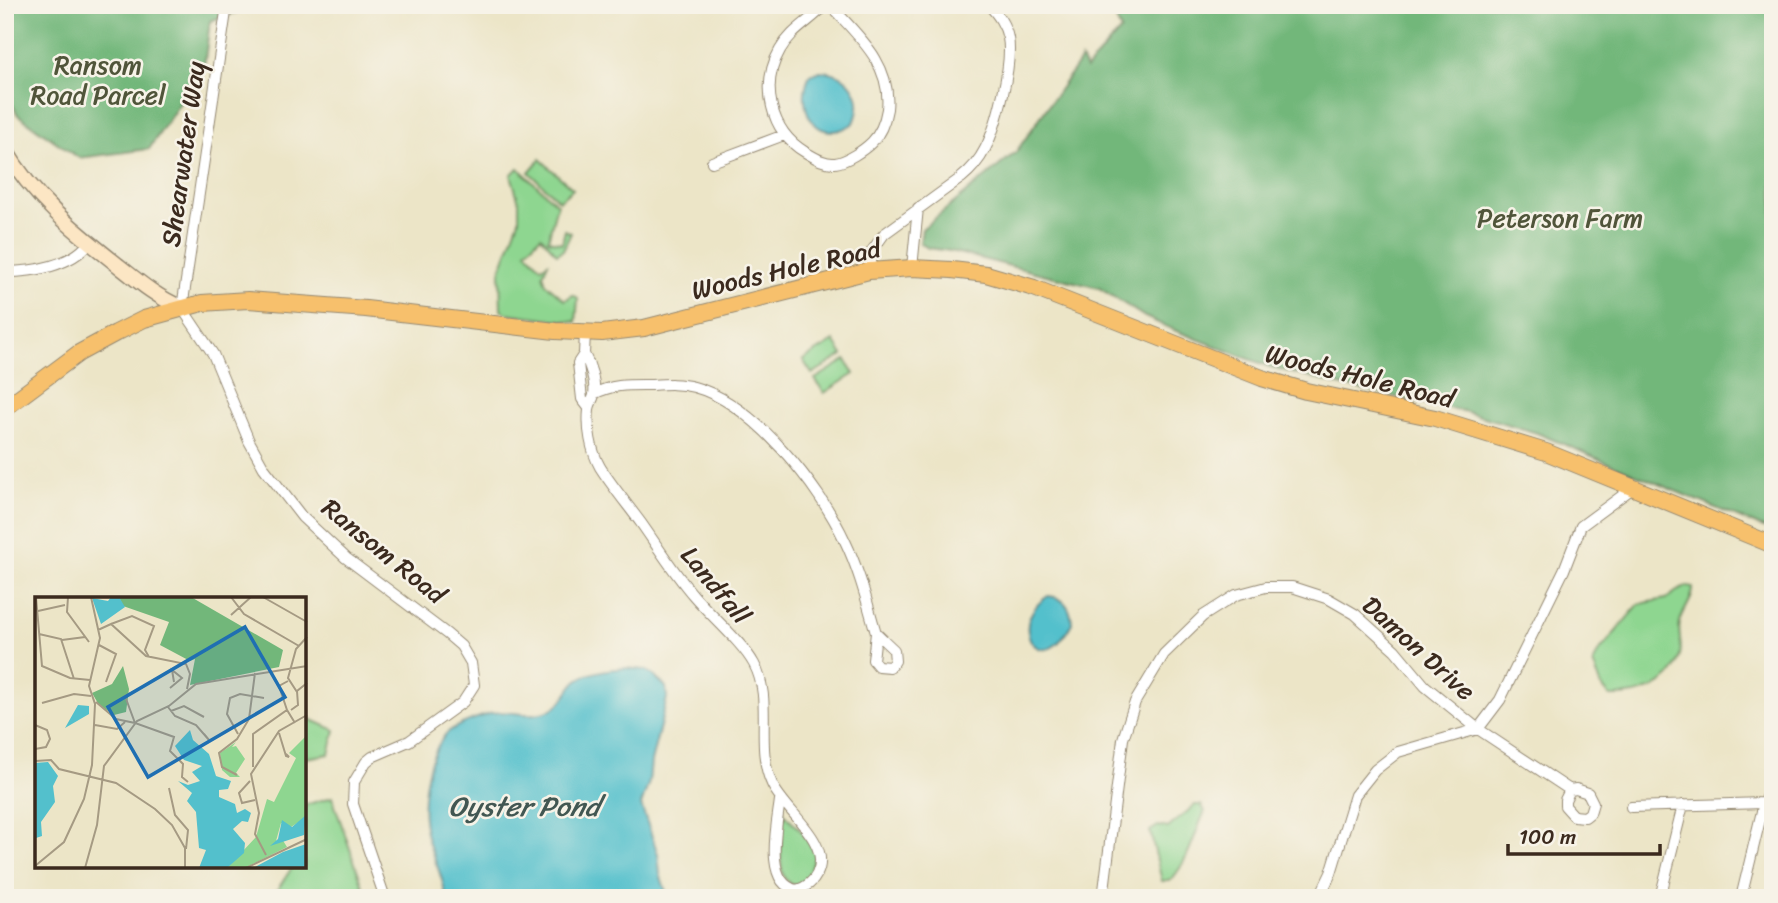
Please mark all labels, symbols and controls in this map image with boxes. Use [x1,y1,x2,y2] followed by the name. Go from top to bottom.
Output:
[30,42,166,118] park label: Ransom Road Parcel
[147,58,219,250] street label: Shearwater Way
[1477,195,1643,241] park label: Peterson Farm
[687,224,888,313] street label: Woods Hole Road
[1261,330,1462,422] street label: Woods Hole Road
[311,486,459,618] street label: Ransom Road
[669,535,764,635] street label: Landfall
[1351,584,1487,712] street label: Damon Drive
[35,597,306,868] inset map
[448,782,607,831] water label: Oyster Pond
[1508,812,1661,856] scale bar
[1519,818,1576,856] text: 100 m

